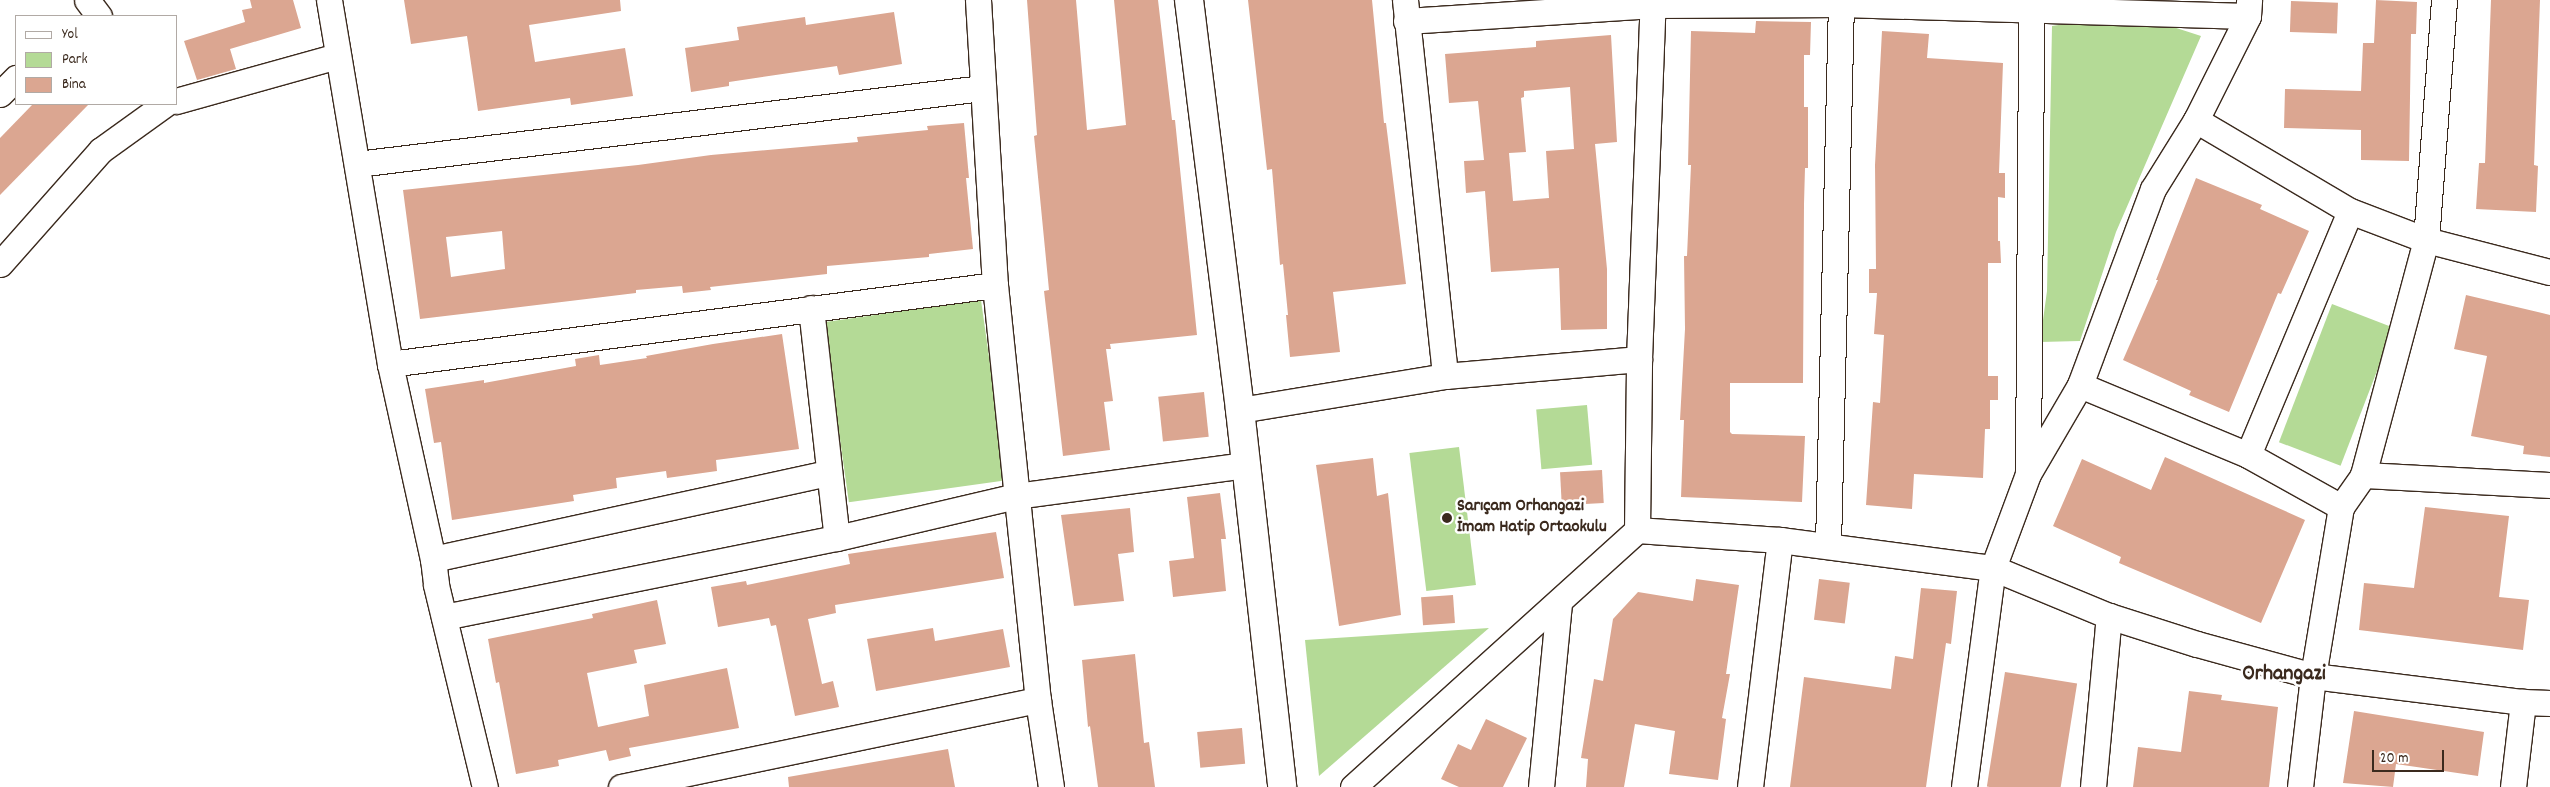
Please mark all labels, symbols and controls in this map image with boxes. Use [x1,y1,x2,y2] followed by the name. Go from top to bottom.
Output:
[15,15,178,105] legend
[62,24,78,46] text: Yol
[62,49,88,71] text: Park
[62,74,86,96] text: Bina
[1457,497,1607,540] place label: Sarıçam Orhangazi İmam Hatip Ortaokulu
[1441,512,1453,524] marker: Sarıçam Orhangazi İmam Hatip Ortaokulu
[2242,662,2326,688] district label: Orhangazi
[2375,740,2448,772] scale bar
[2380,748,2408,770] text: 20 m

